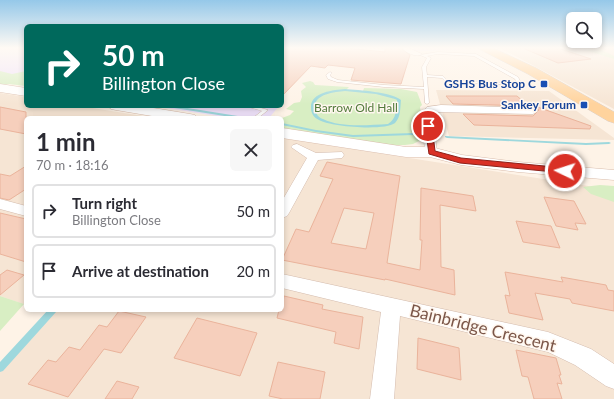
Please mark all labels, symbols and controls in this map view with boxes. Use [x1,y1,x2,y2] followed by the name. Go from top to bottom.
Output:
[566,12,602,48] map controls
[566,12,602,48] button: search
[102,38,165,72] text: 50 m
[36,40,88,92] icon: right
[102,72,225,94] text: Billington Close
[444,76,536,91] place label: GSHS Bus Stop C
[539,79,549,89] marker: GSHS Bus Stop C
[501,97,576,112] place label: Sankey Forum
[314,100,398,115] park label: Barrow Old Hall
[579,100,589,110] marker: Sankey Forum
[411,109,445,143] pin
[417,115,439,137] icon: arrive
[36,127,96,156] text: 1 min
[230,129,272,171] button: close
[544,150,586,192] position arrow
[36,157,109,173] text: 70 m · 18:16
[72,194,137,212] text: Turn right
[38,200,60,222] icon: right
[236,202,270,220] text: 50 m
[72,212,161,228] text: Billington Close
[38,260,60,282] icon: arrive
[72,262,209,280] text: Arrive at destination
[236,262,270,280] text: 20 m
[408,299,558,356] street label: Bainbridge Crescent

